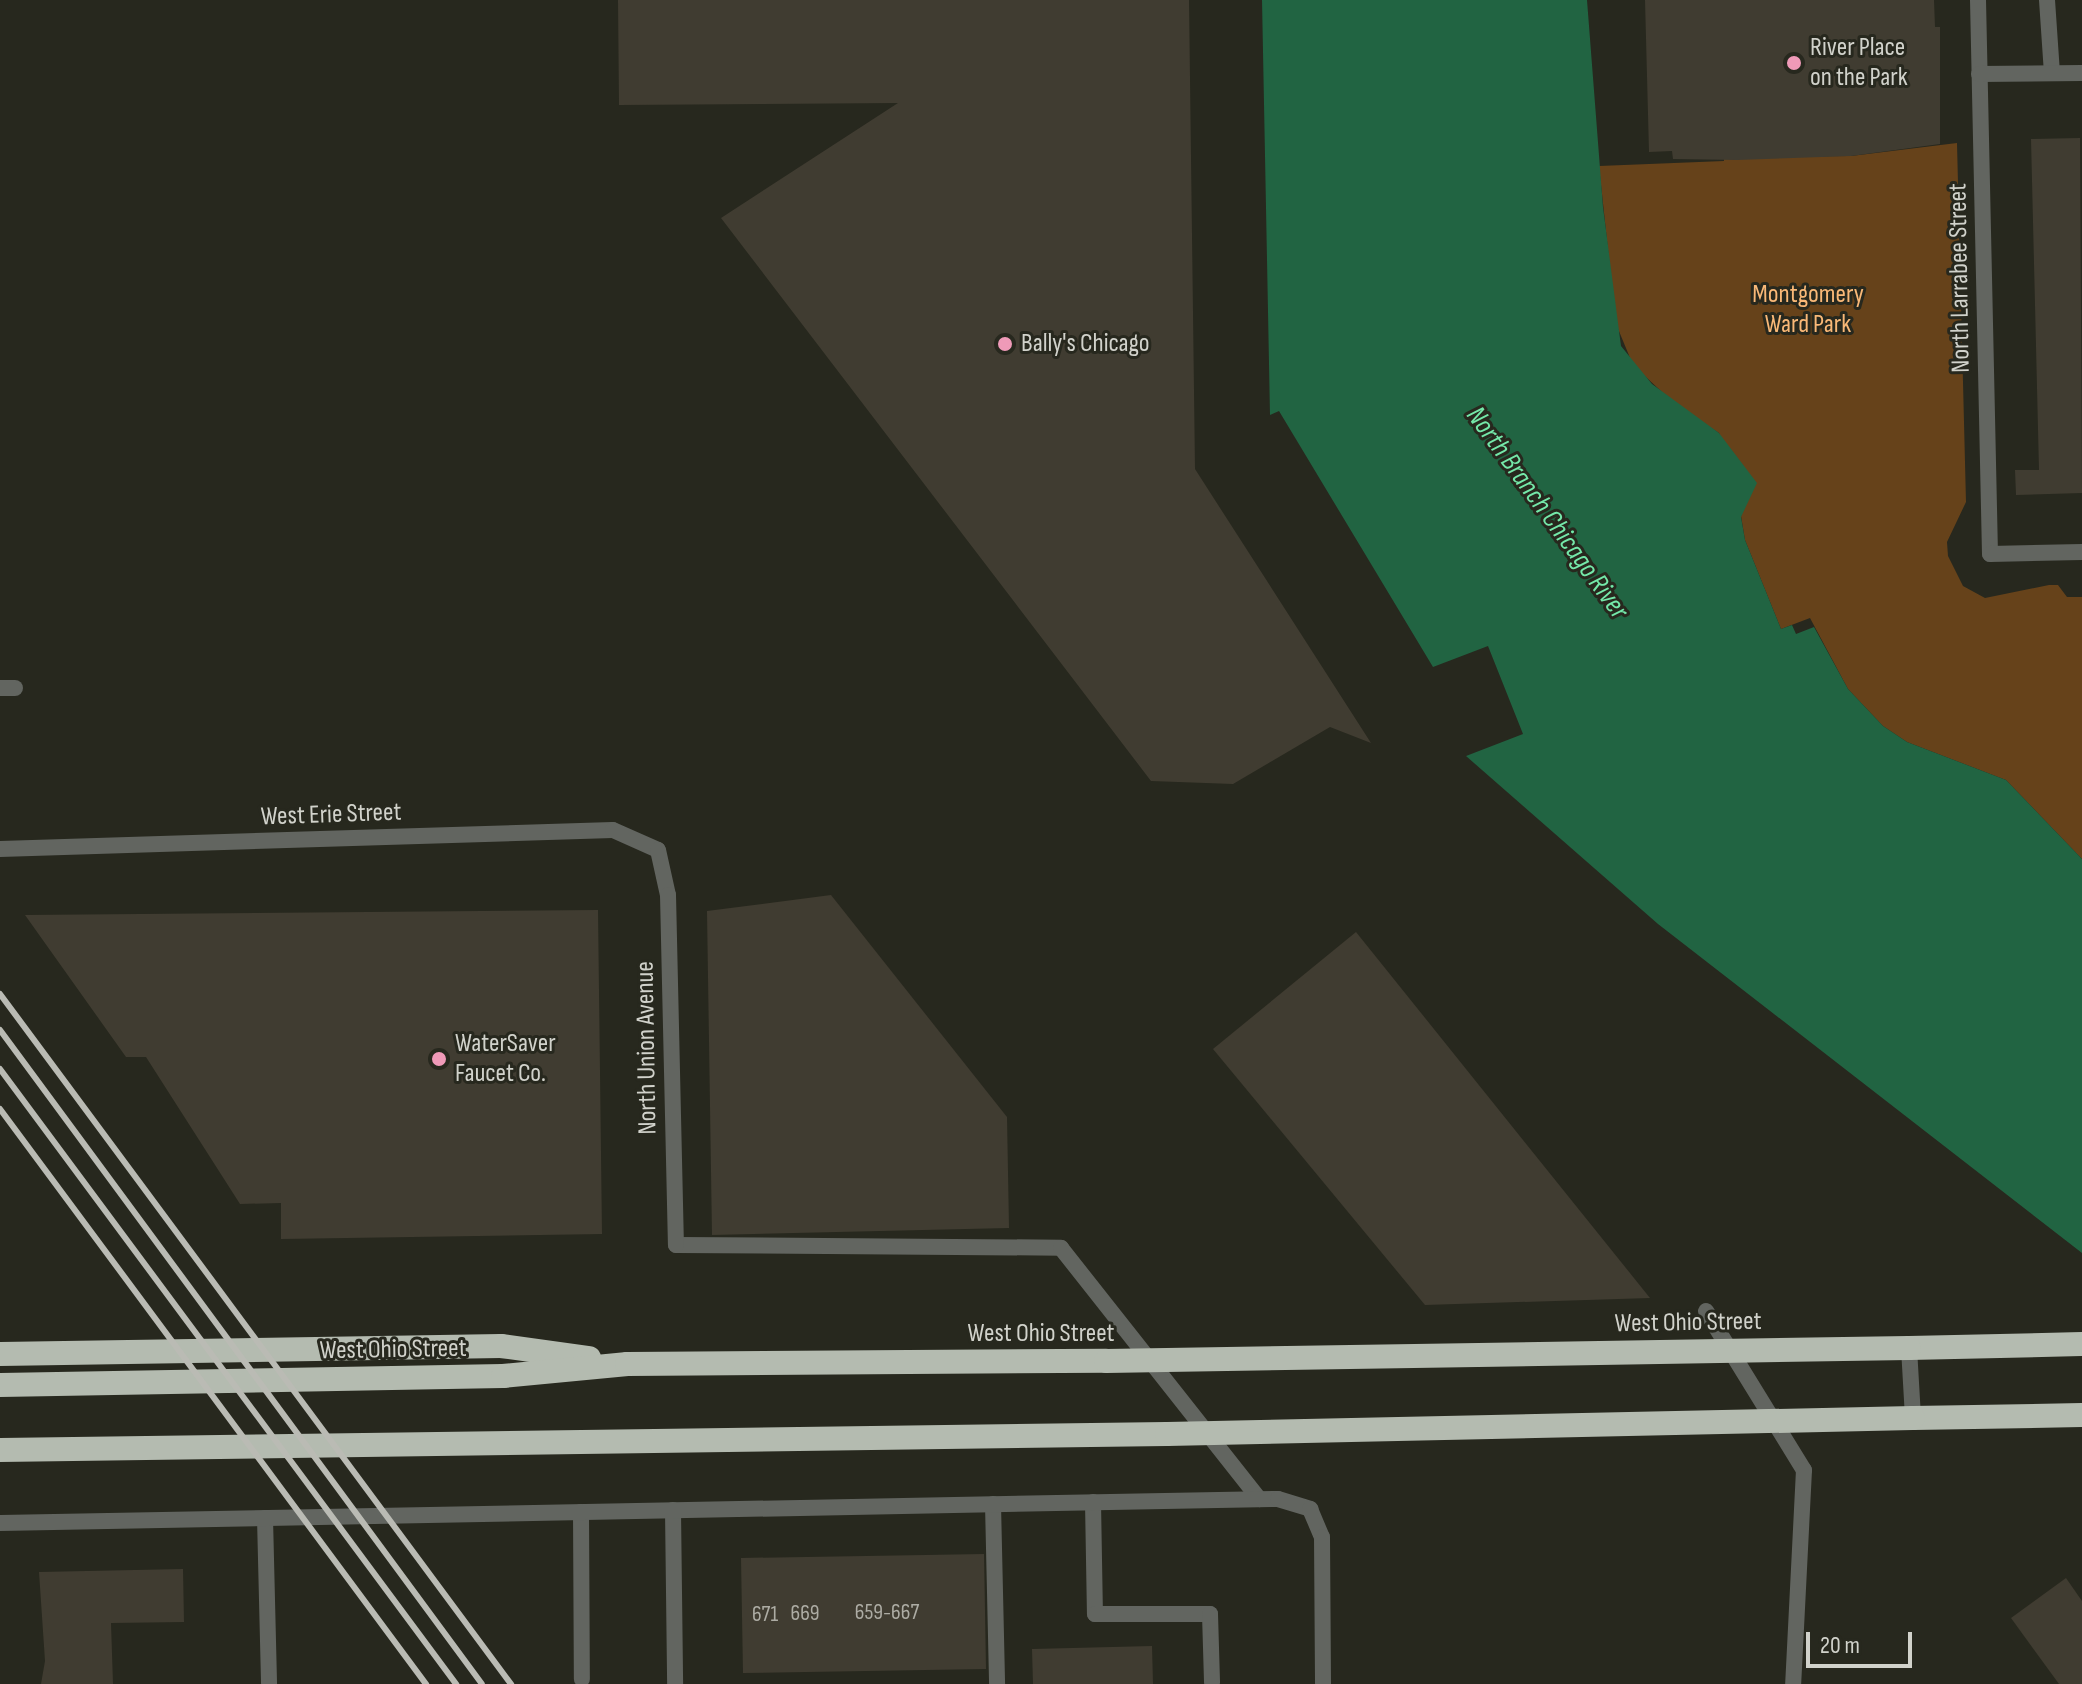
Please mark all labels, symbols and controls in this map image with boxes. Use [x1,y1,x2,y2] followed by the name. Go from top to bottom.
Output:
[1810,32,1908,94] place label: River Place on the Park
[1785,54,1803,72] marker: River Place on the Park
[1943,183,1977,373] street label: North Larrabee Street
[1752,279,1864,340] park label: Montgomery Ward Park
[1021,328,1150,360] place label: Bally's Chicago
[996,335,1014,353] marker: Bally's Chicago
[1459,400,1635,626] water label: North Branch Chicago River
[260,797,402,833] street label: West Erie Street
[630,961,664,1135] street label: North Union Avenue
[455,1028,556,1090] place label: WaterSaver Faucet Co.
[430,1050,448,1068] marker: WaterSaver Faucet Co.
[1614,1306,1762,1340] street label: West Ohio Street
[968,1318,1114,1350] street label: West Ohio Street
[319,1333,467,1367] street label: West Ohio Street
[855,1600,919,1626] house number: 659-667
[791,1601,819,1627] house number: 669
[752,1602,778,1628] house number: 671
[1810,1616,1916,1666] scale bar
[1820,1631,1860,1660] text: 20 m

